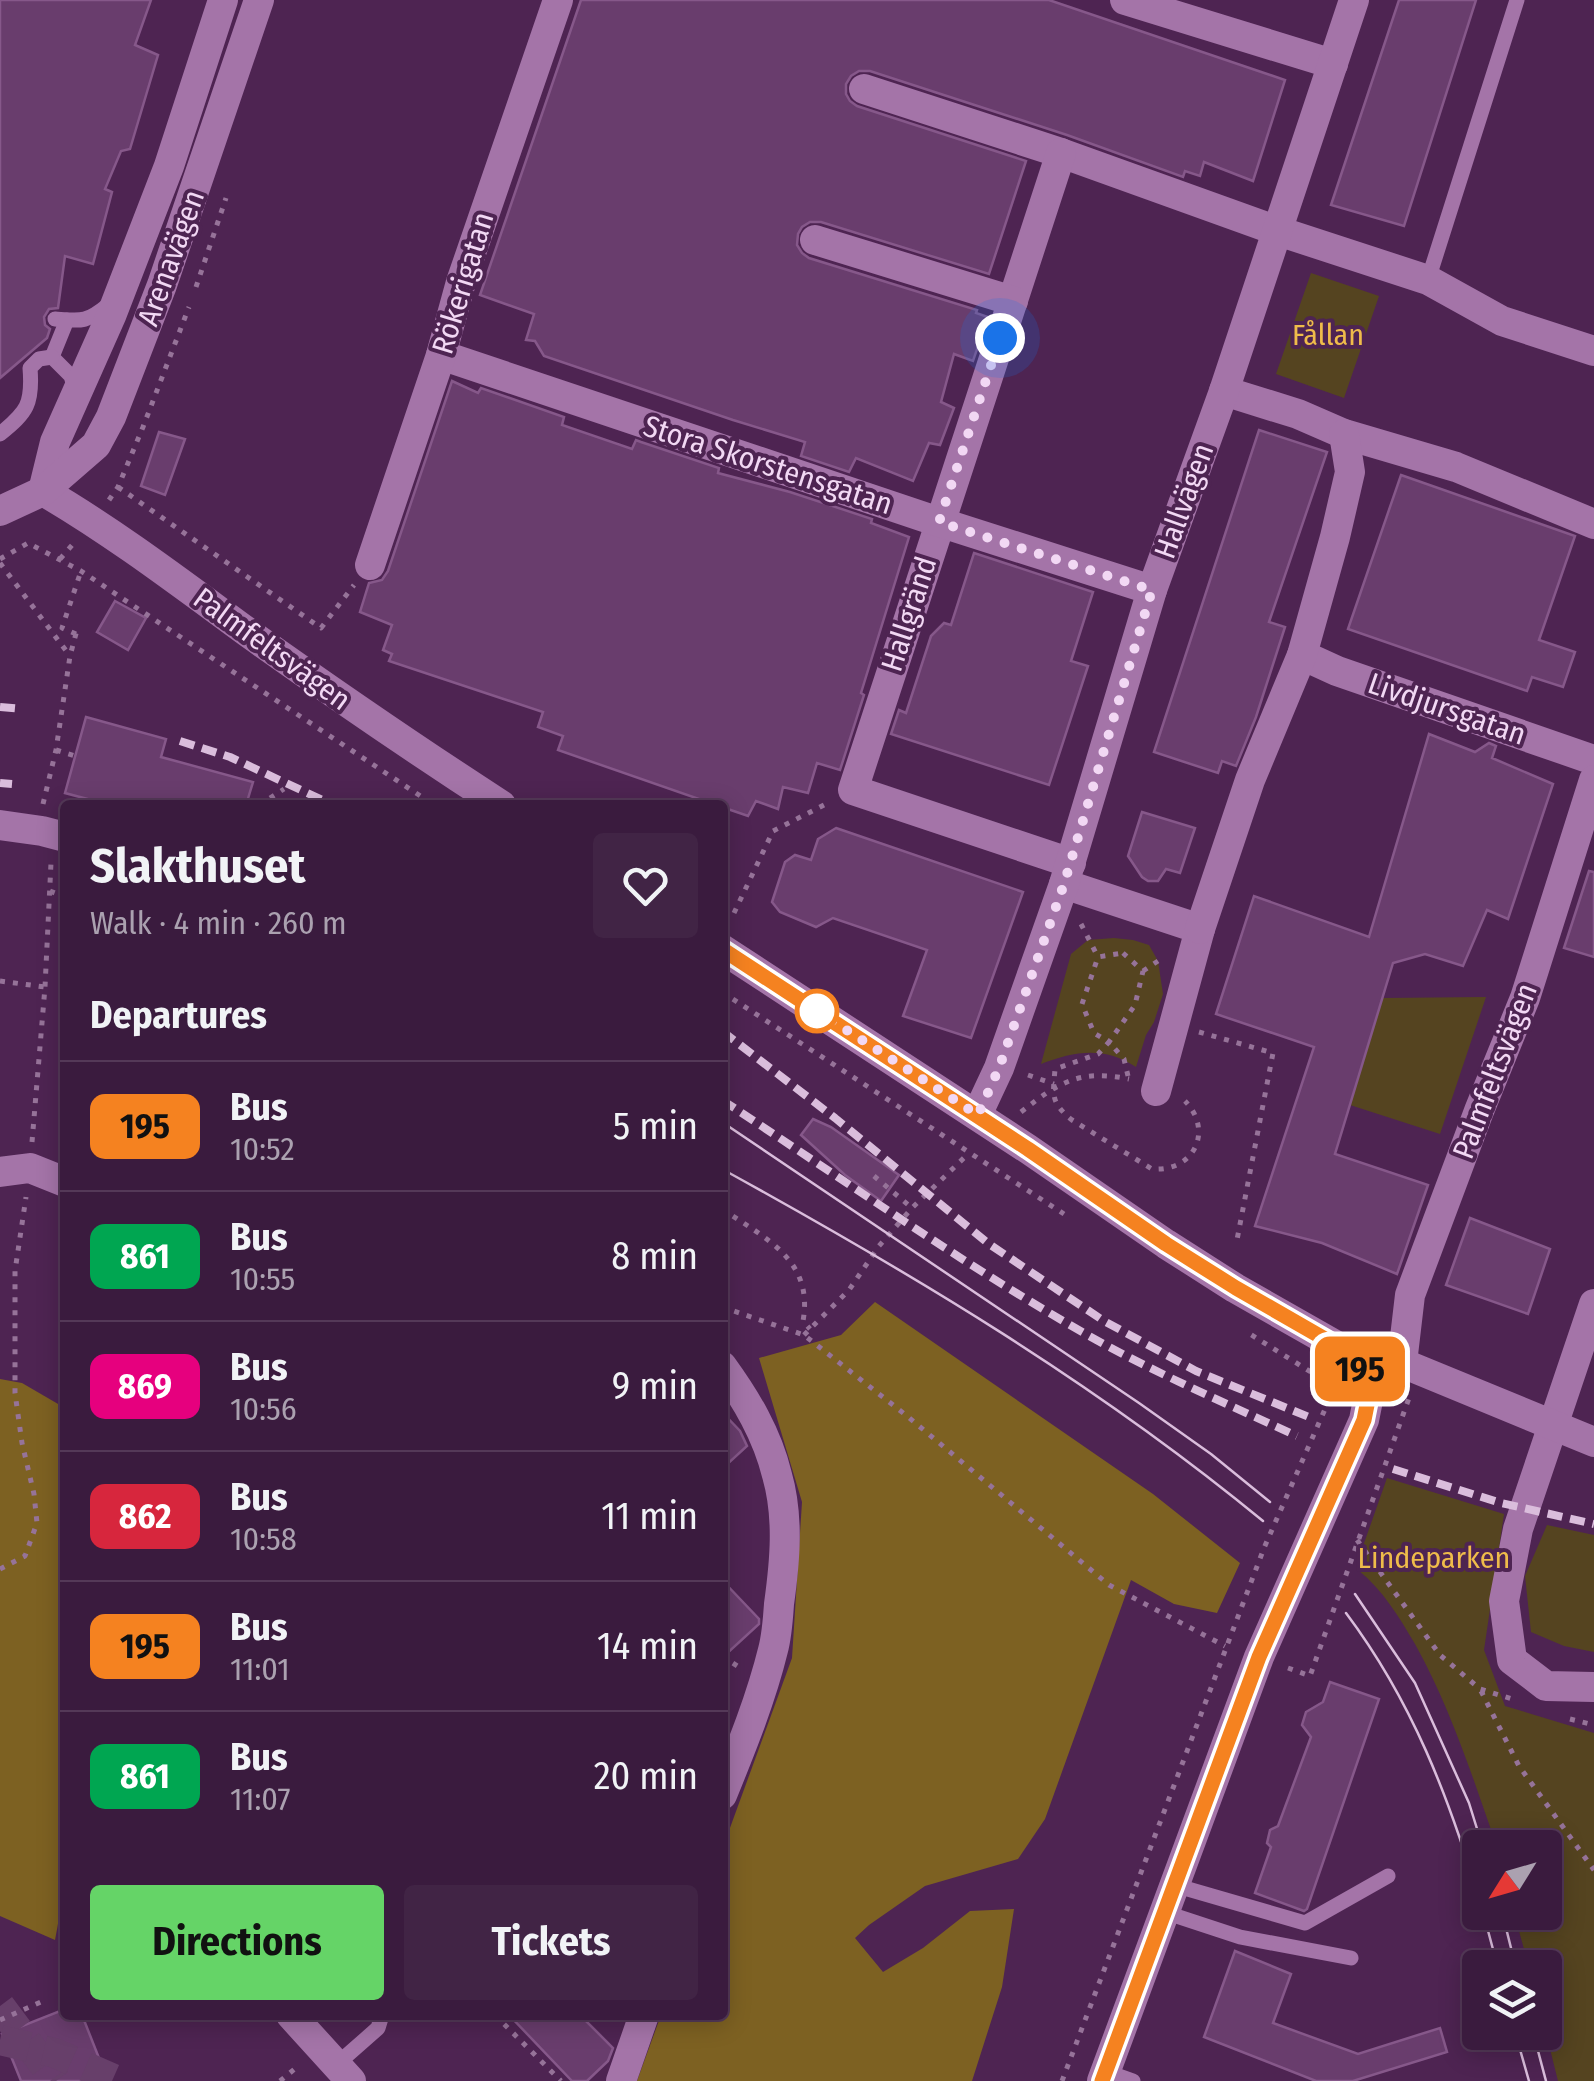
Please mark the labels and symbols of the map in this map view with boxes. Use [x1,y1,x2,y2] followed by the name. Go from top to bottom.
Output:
[130,185,212,331] street label: Arenavägen
[424,208,502,358] street label: Rökerigatan
[975,313,1025,363] your location
[1292,317,1364,353] park label: Fållan
[639,408,897,522] street label: Stora Skorstensgatan
[1147,439,1221,563] street label: Hallvägen
[874,552,944,676] street label: Hallgränd
[187,580,357,718] street label: Palmfeltsvägen
[1363,665,1531,753] street label: Livdjursgatan
[1445,978,1545,1164] street label: Palmfeltsvägen
[796,990,838,1032] unlabelled marker
[1302,1336,1418,1402] line badge: 195
[1358,1540,1510,1576] park label: Lindeparken
[1462,1830,1562,1930] north arrow

